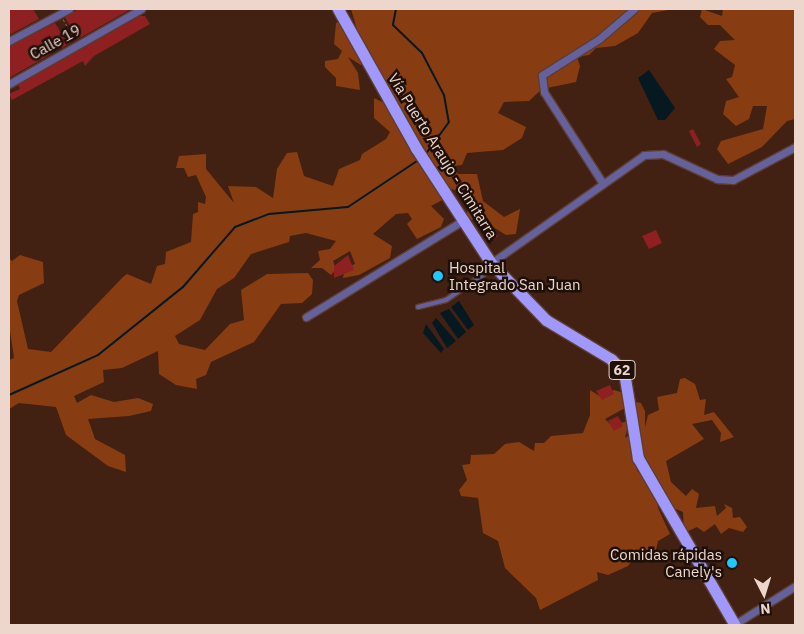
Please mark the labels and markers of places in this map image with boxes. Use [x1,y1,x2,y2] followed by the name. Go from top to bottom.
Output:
[449,258,580,293] place label: Hospital Integrado San Juan
[431,269,445,283] marker: Hospital Integrado San Juan
[610,545,722,580] place label: Comidas rápidas Canely's
[726,557,738,569] marker: Comidas rápidas Canely's

